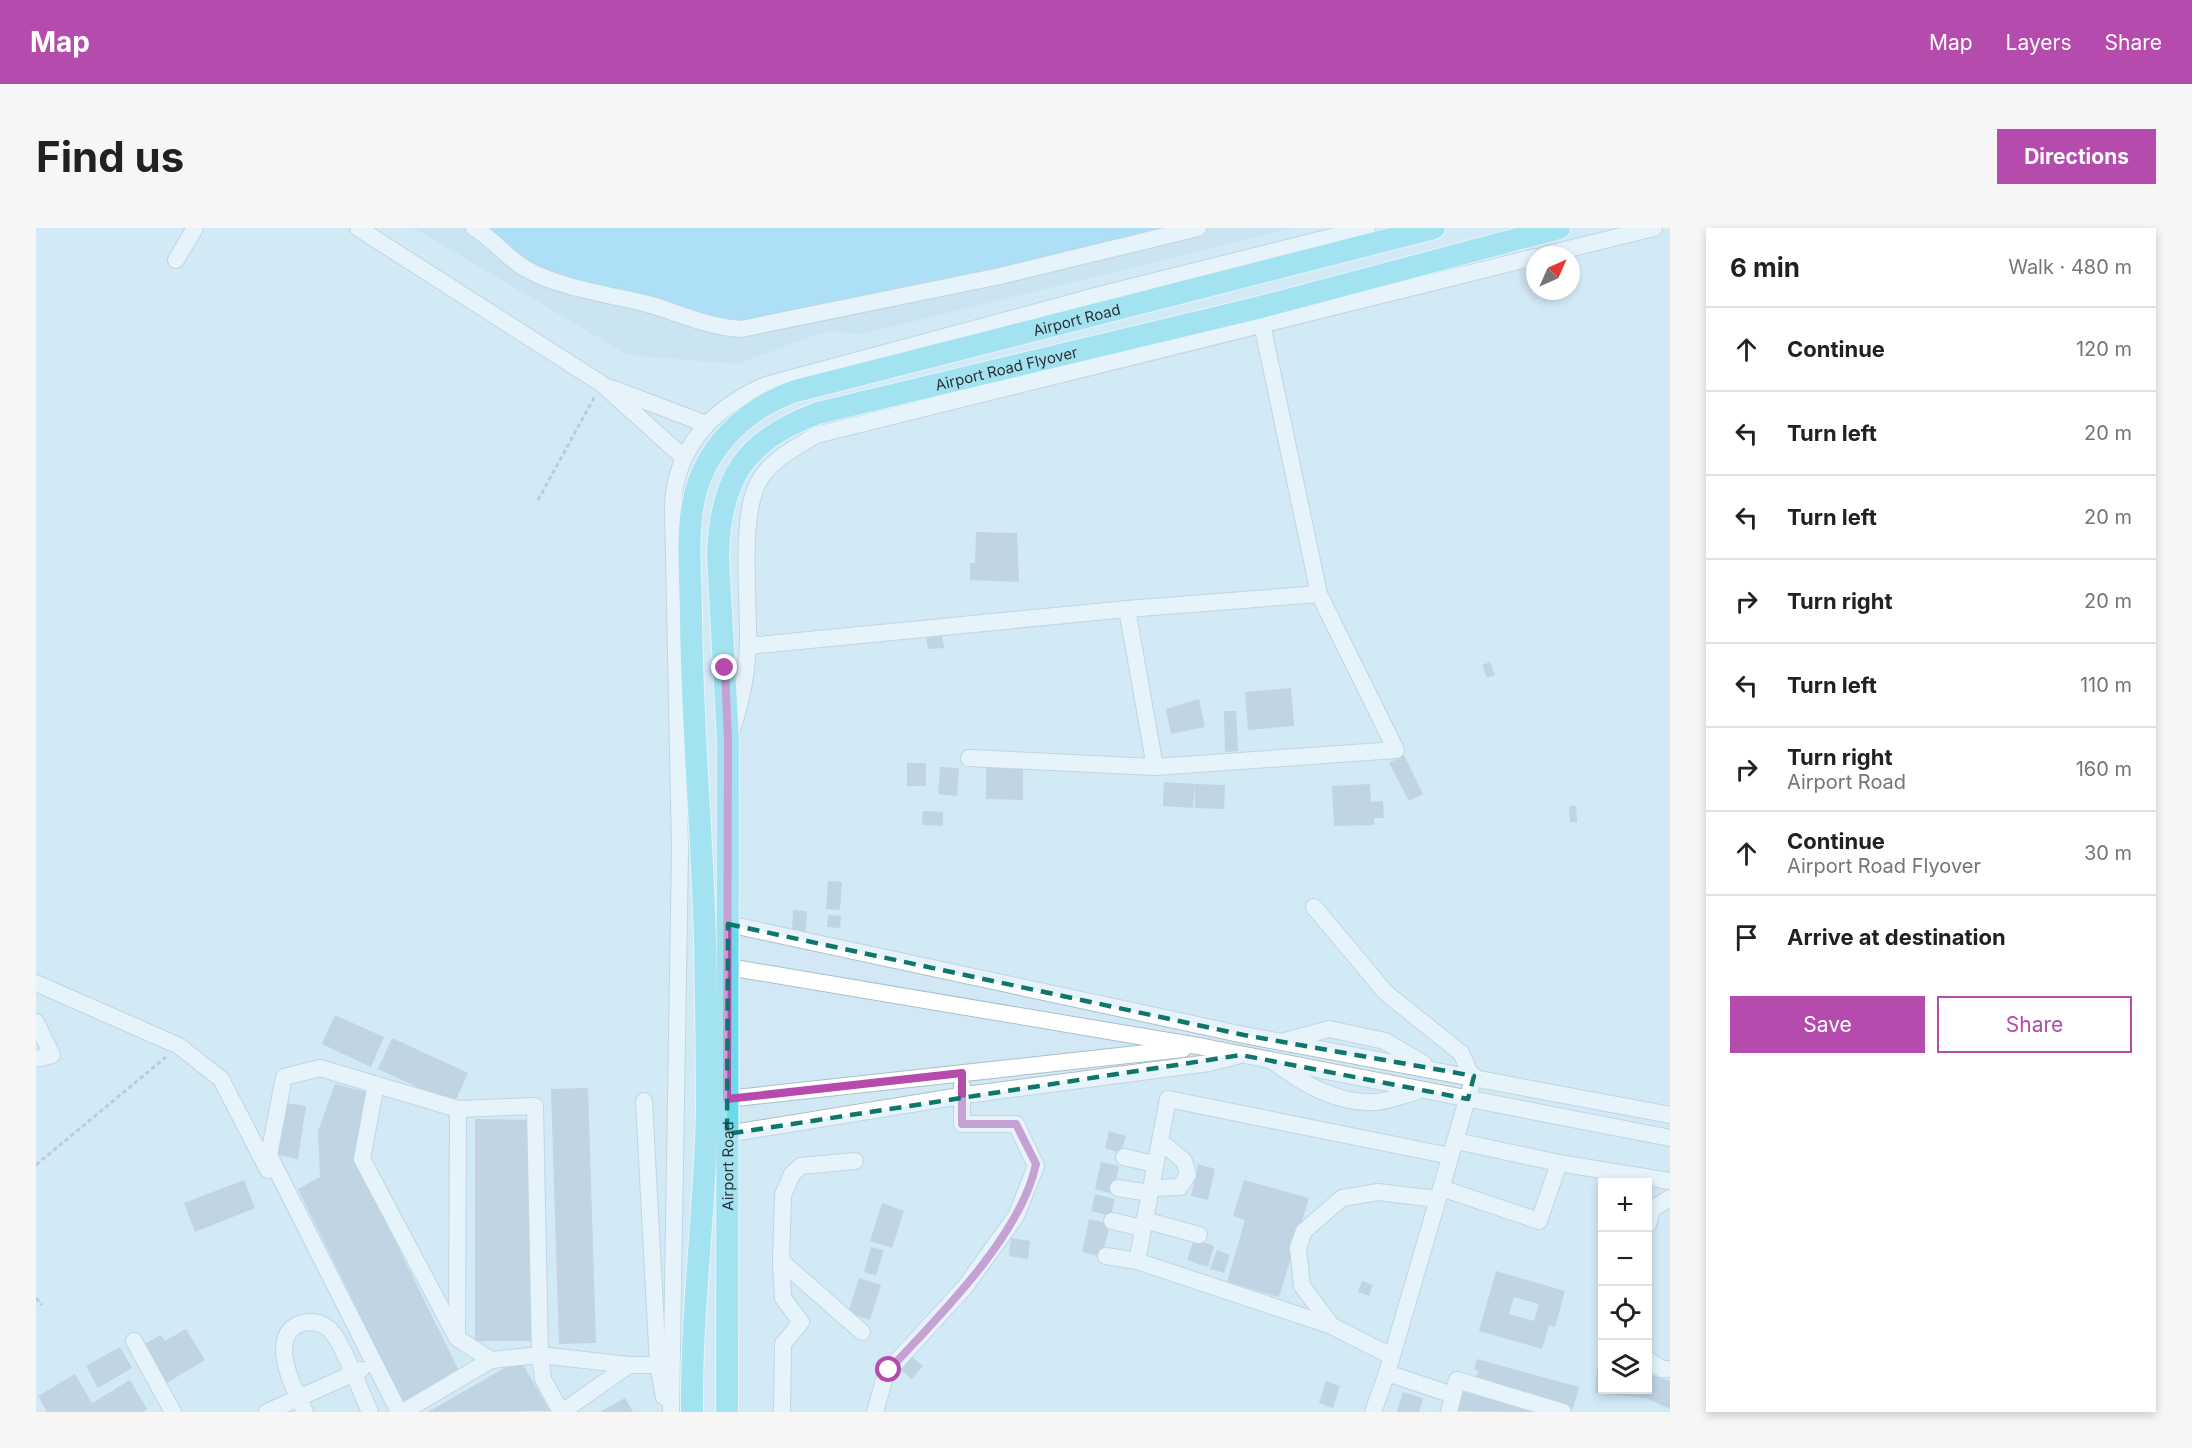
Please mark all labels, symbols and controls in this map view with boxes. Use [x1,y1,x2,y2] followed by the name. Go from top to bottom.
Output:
[30,25,90,59] text: Map
[1929,30,1973,55] text: Map
[2006,30,2072,55] text: Layers
[2105,30,2162,55] text: Share
[1997,129,2156,184] button: Directions
[36,131,184,182] text: Find us
[1526,246,1580,300] north arrow
[1730,252,1800,283] text: 6 min
[2008,255,2132,279] text: Walk · 480 m
[1031,299,1122,340] street label: Airport Road
[1730,333,1763,366] icon: ahead
[1787,336,1885,362] text: Continue
[2076,337,2132,361] text: 120 m
[933,342,1080,394] street label: Airport Road Flyover
[1730,417,1763,450] icon: left
[1787,420,1877,446] text: Turn left
[2084,421,2132,445] text: 20 m
[1730,501,1763,534] icon: left
[1787,504,1877,530] text: Turn left
[2084,505,2132,529] text: 20 m
[1730,585,1763,618] icon: right
[1787,588,1893,614] text: Turn right
[2084,589,2132,613] text: 20 m
[711,654,737,680] route end
[1730,669,1763,702] icon: left
[1787,672,1877,698] text: Turn left
[2080,673,2132,697] text: 110 m
[1787,744,1893,770] text: Turn right
[1730,753,1763,786] icon: right
[2076,757,2132,781] text: 160 m
[1787,770,1906,794] text: Airport Road
[1787,828,1885,854] text: Continue
[1730,837,1763,870] icon: ahead
[2084,841,2132,865] text: 30 m
[1787,854,1981,878] text: Airport Road Flyover
[1730,921,1763,954] icon: arrive
[1787,924,2006,950] text: Arrive at destination
[1730,996,1925,1053] button: Save
[1937,996,2132,1053] button: Share
[718,1121,737,1211] street label: Airport Road
[1598,1178,1652,1394] map controls
[1598,1178,1652,1232] button: +
[1598,1232,1652,1286] button: −
[1598,1286,1652,1340] button: locate
[1598,1340,1652,1394] button: layers
[875,1356,901,1382] route start

